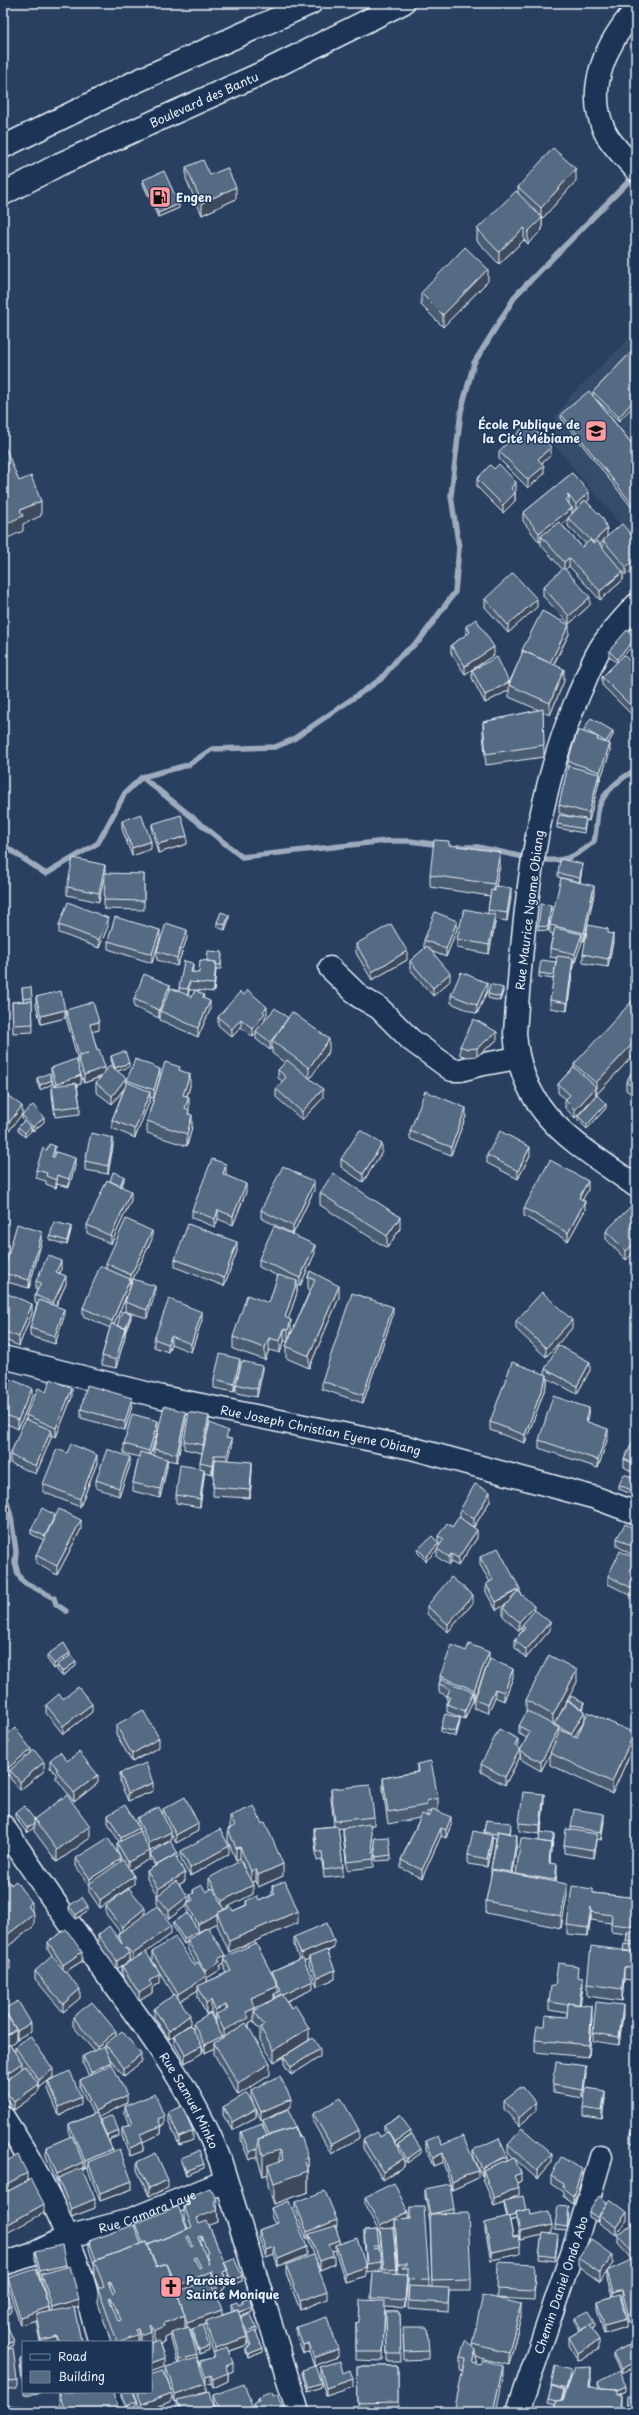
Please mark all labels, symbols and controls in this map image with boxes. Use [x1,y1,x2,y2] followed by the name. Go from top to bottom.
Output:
[146,67,261,132] street label: Boulevard des Bantu
[147,184,173,210] fuel station icon: Engen
[176,188,212,206] place label: Engen
[478,415,580,447] place label: École Publique de la Cité Mébiame
[583,418,609,444] school or university icon: École Publique de la Cité Mébiame
[510,829,548,991] street label: Rue Maurice Ngome Obiang
[219,1400,423,1459] street label: Rue Joseph Christian Eyene Obiang
[155,2049,223,2151] street label: Rue Samuel Minko
[96,2185,199,2237] street label: Rue Camara Laye
[529,2214,592,2356] street label: Chemin Daniel Ondo Abo
[186,2271,280,2303] place label: Paroisse Sainte Monique
[158,2274,184,2300] church icon: Paroisse Sainte Monique
[22,2341,152,2393] legend
[58,2347,87,2365] text: Road
[58,2367,105,2385] text: Building

